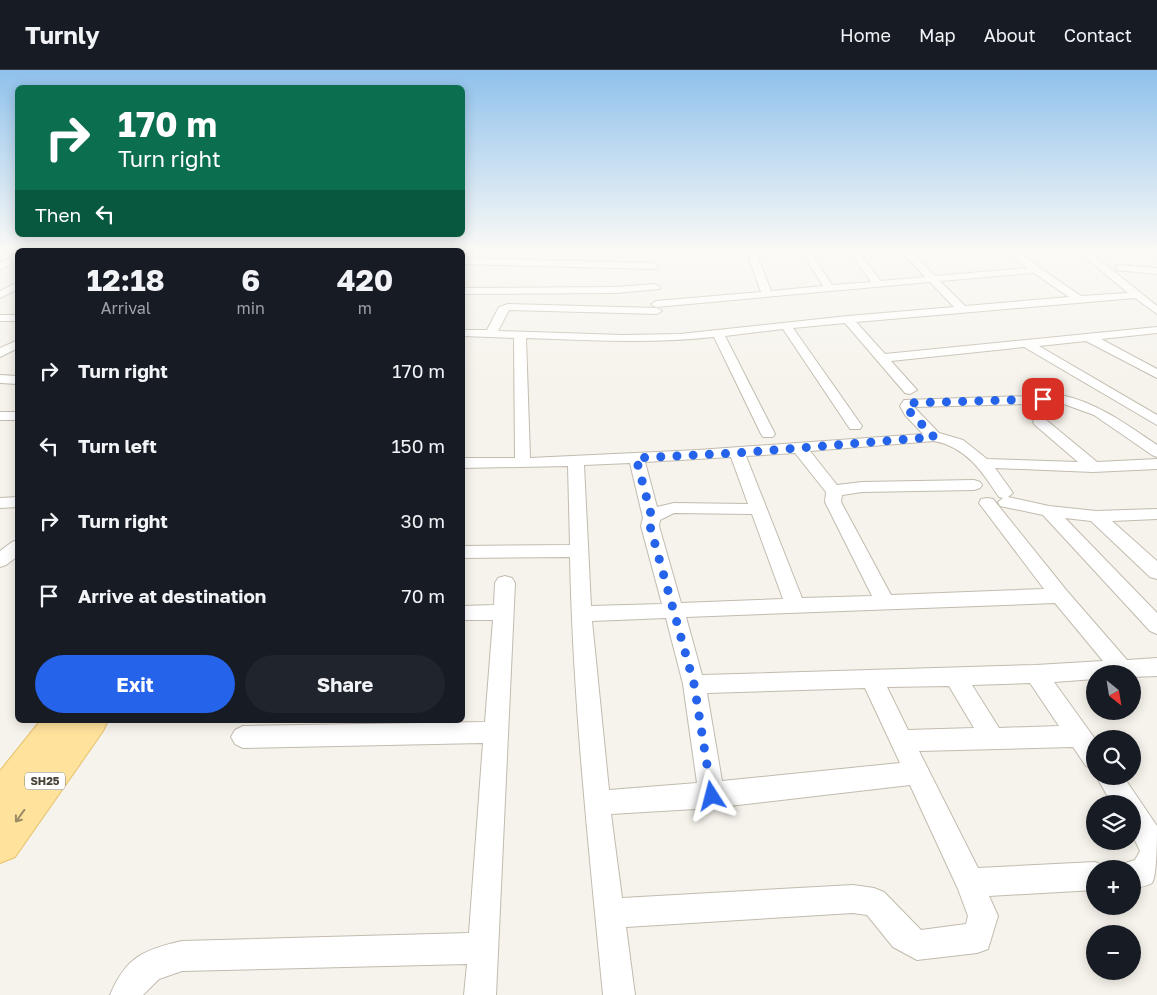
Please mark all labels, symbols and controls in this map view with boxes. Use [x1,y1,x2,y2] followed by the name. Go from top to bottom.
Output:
[25,20,100,49] text: Turnly
[840,24,891,46] text: Home
[919,24,956,46] text: Map
[984,24,1036,46] text: About
[1064,24,1132,46] text: Contact
[118,103,217,145] text: 170 m
[35,105,100,170] icon: right
[118,145,221,172] text: Turn right
[91,200,119,228] icon: left
[35,203,81,226] text: Then
[87,262,165,298] text: 12:18
[241,262,260,298] text: 6
[337,262,393,298] text: 420
[101,298,151,318] text: Arrival
[237,298,265,318] text: min
[358,298,372,318] text: m
[35,357,63,385] icon: right
[78,359,168,382] text: Turn right
[392,359,445,382] text: 170 m
[1022,378,1064,420] pin
[1029,385,1057,413] icon: arrive
[35,432,63,460] icon: left
[78,434,157,457] text: Turn left
[391,434,445,457] text: 150 m
[35,507,63,535] icon: right
[78,509,168,532] text: Turn right
[401,509,445,532] text: 30 m
[35,582,63,610] icon: arrive
[78,584,266,607] text: Arrive at destination
[402,584,445,607] text: 70 m
[35,655,235,713] button: Exit
[245,655,445,713] button: Share
[1086,665,1141,720] north arrow
[1086,665,1141,980] map controls
[1086,730,1141,785] button: search
[685,769,737,821] position arrow
[25,772,65,789] road number: SH25
[1086,795,1141,850] button: layers
[15,809,25,823] one-way arrow
[1086,860,1141,915] button: +
[1086,925,1141,980] button: −

